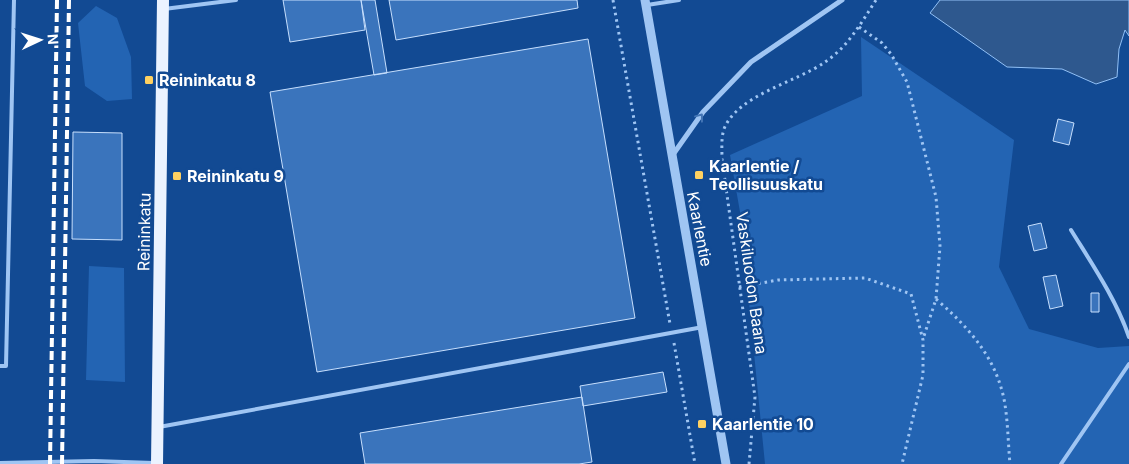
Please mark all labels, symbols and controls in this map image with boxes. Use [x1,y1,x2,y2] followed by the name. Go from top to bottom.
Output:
[15,15,65,65] north arrow
[45,33,62,45] text: N
[159,70,256,90] place label: Reininkatu 8
[143,74,155,86] marker: Reininkatu 8
[694,113,703,123] one-way arrow
[709,156,823,194] place label: Kaarlentie / Teollisuuskatu
[187,166,284,186] place label: Reininkatu 9
[693,169,705,181] marker: Kaarlentie / Teollisuuskatu
[171,170,183,182] marker: Reininkatu 9
[683,190,717,268] street label: Kaarlentie
[133,193,155,271] street label: Reininkatu
[732,211,772,355] street label: Vaskiluodon Baana
[712,414,814,434] place label: Kaarlentie 10
[696,418,708,430] marker: Kaarlentie 10

